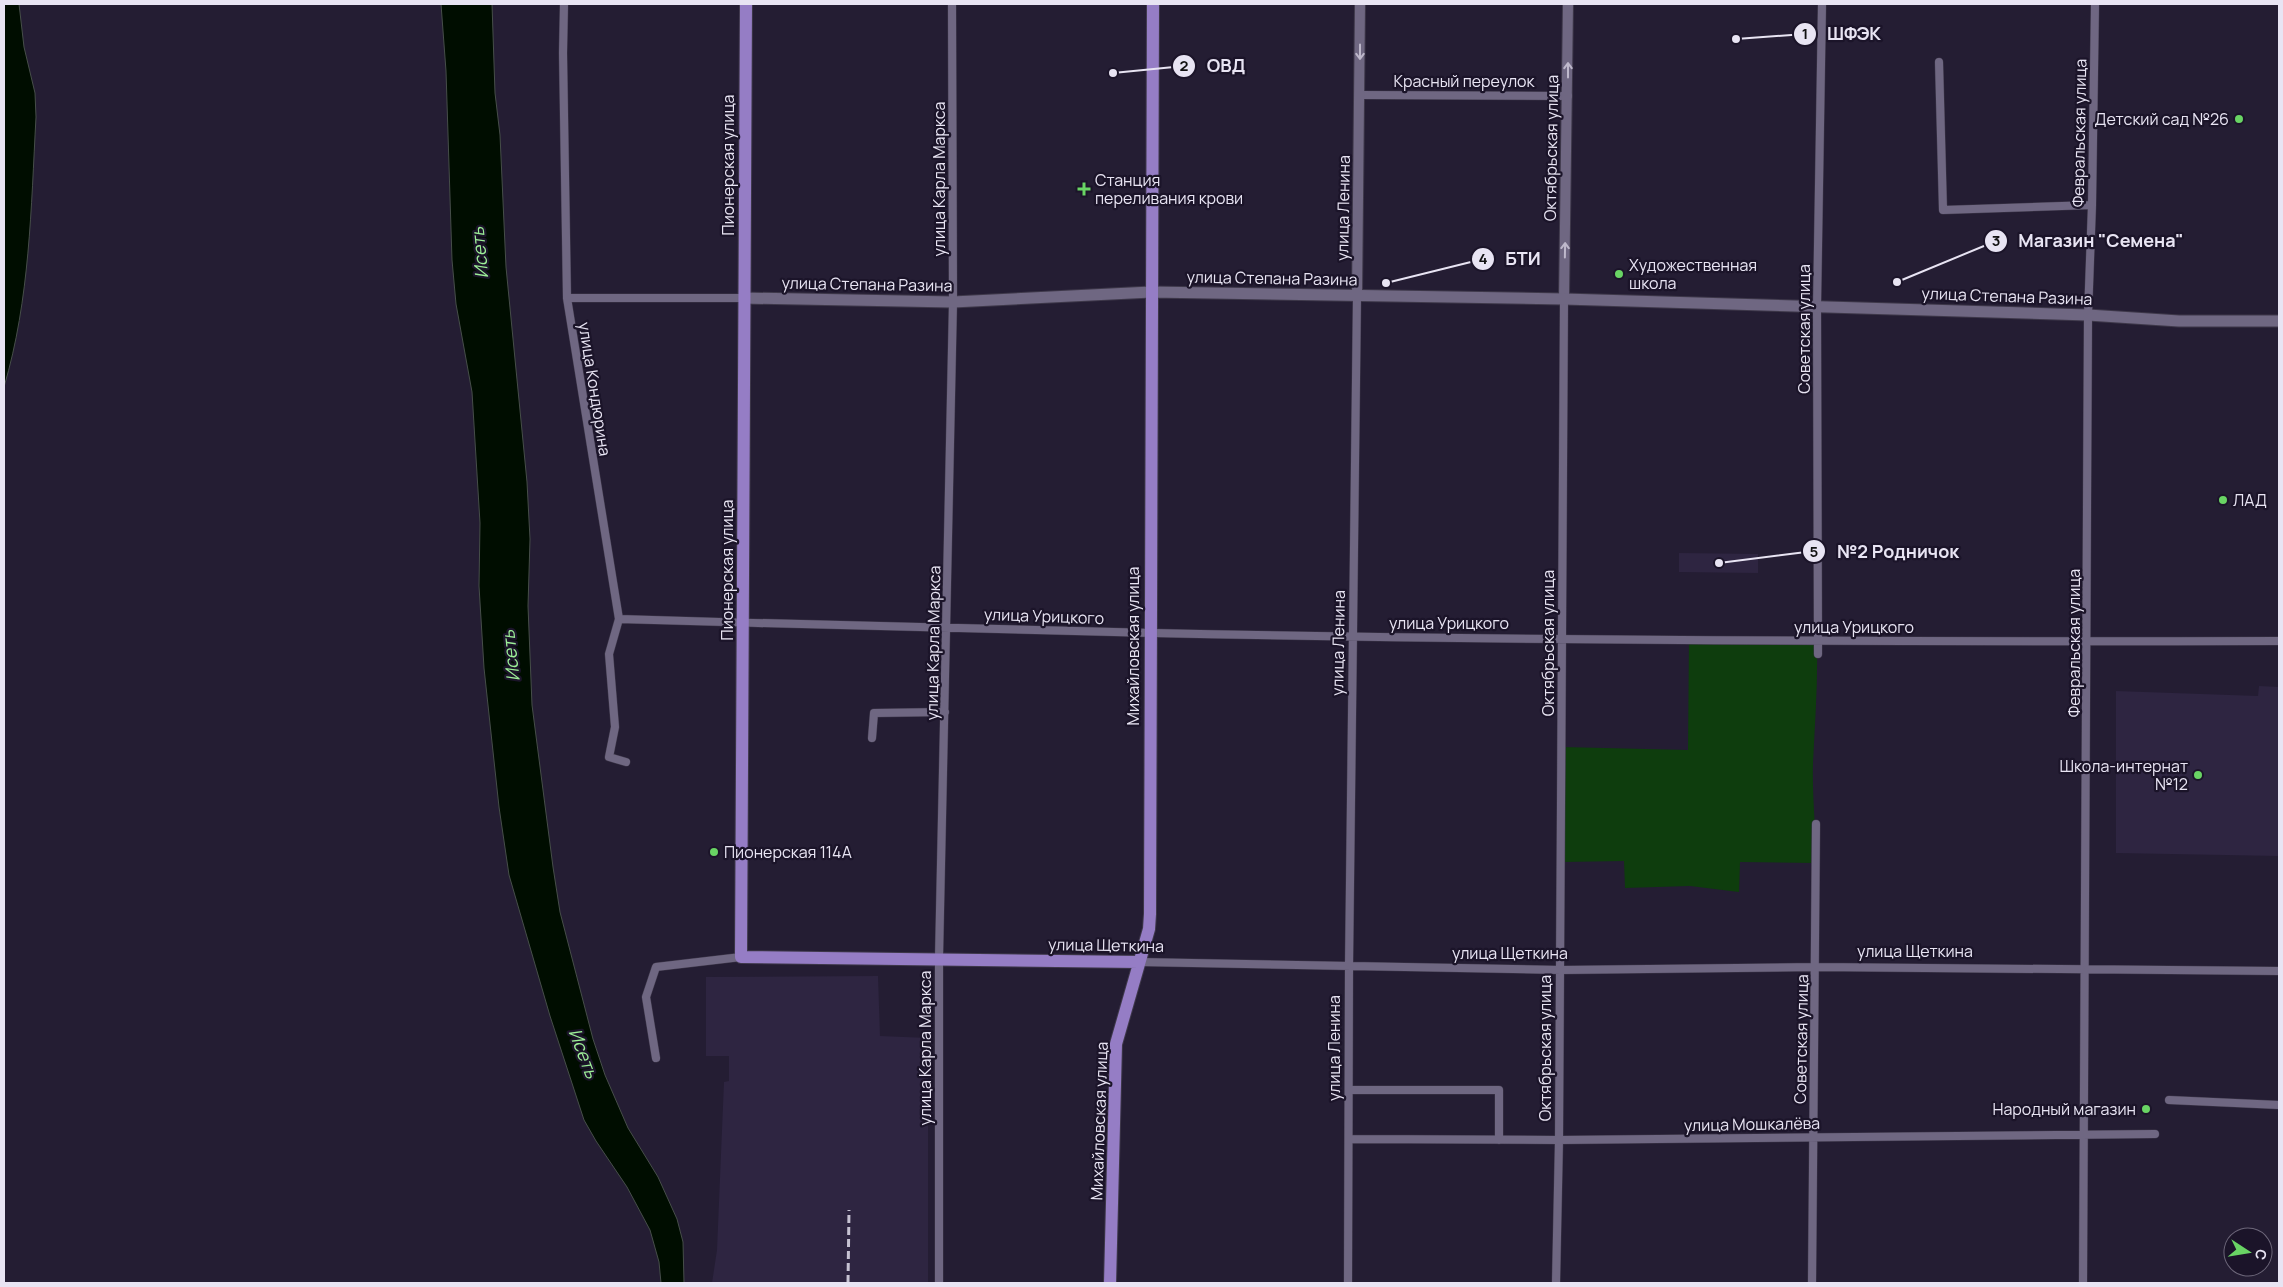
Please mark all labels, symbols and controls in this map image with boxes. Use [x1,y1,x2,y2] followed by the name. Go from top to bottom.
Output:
[1792,17,1891,50] callout: ШФЭК
[1827,21,1881,45] text: ШФЭК
[1802,23,1808,44] text: 1
[1355,44,1365,60] one-way arrow
[1172,49,1255,82] callout: ОВД
[1207,53,1245,77] text: ОВД
[1180,55,1189,76] text: 2
[2067,59,2091,207] street label: Февральская улица
[1563,62,1573,78] one-way arrow
[1393,70,1536,92] street label: Красный переулок
[1539,75,1563,221] street label: Октябрьская улица
[717,95,739,235] street label: Пионерская улица
[928,102,950,256] street label: улица Карла Маркса
[2095,108,2229,130] place label: Детский сад №26
[2233,113,2245,125] marker: Детский сад №26
[1331,155,1355,261] street label: улица Ленина
[1095,169,1243,209] place label: Станция переливания крови
[1077,182,1091,196] marker: Станция переливания крови
[1983,224,2194,257] callout: Магазин "Семена"
[465,226,493,280] water label: Исеть
[2018,228,2184,252] text: Магазин "Семена"
[1992,230,2000,251] text: 3
[1560,242,1569,258] one-way arrow
[1471,243,1551,276] callout: БТИ
[1505,246,1541,270] text: БТИ
[1478,248,1488,269] text: 4
[1629,254,1757,294] place label: Художественная школа
[1793,264,1815,394] street label: Советская улица
[1186,266,1358,290] street label: улица Степана Разина
[1613,268,1625,280] marker: Художественная школа
[781,272,953,296] street label: улица Степана Разина
[1921,282,2093,310] street label: улица Степана Разина
[574,320,616,458] street label: улица Кондюрина
[2233,489,2267,511] place label: ЛАД
[2217,494,2229,506] marker: ЛАД
[716,500,738,640] street label: Пионерская улица
[1802,535,1969,568] callout: №2 Родничок
[1837,539,1960,563] text: №2 Родничок
[1810,541,1819,562] text: 5
[921,565,945,721] street label: улица Карла Маркса
[1122,567,1144,725] street label: Михайловская улица
[2063,569,2085,717] street label: Февральская улица
[1537,570,1559,716] street label: Октябрьская улица
[1326,590,1350,696] street label: улица Ленина
[984,603,1104,629] street label: улица Урицкого
[1389,612,1509,634] street label: улица Урицкого
[1794,616,1914,638] street label: улица Урицкого
[495,629,525,683] water label: Исеть
[2060,755,2188,795] place label: Школа-интернат №12
[2192,769,2204,781] marker: Школа-интернат №12
[724,841,852,863] place label: Пионерская 114А
[708,846,720,858] marker: Пионерская 114А
[1048,933,1164,957] street label: улица Щеткина
[1857,940,1973,962] street label: улица Щеткина
[1452,942,1568,964] street label: улица Щеткина
[914,971,936,1125] street label: улица Карла Маркса
[1789,974,1813,1104] street label: Советская улица
[1534,975,1556,1121] street label: Октябрьская улица
[1323,995,1345,1101] street label: улица Ленина
[564,1025,605,1082] water label: Исеть
[1085,1041,1113,1201] street label: Михайловская улица
[1993,1098,2136,1120] place label: Народный магазин
[2140,1103,2152,1115] marker: Народный магазин
[1684,1112,1820,1136] street label: улица Мошкалёва
[2223,1227,2273,1277] north arrow
[2251,1248,2272,1262] text: С

